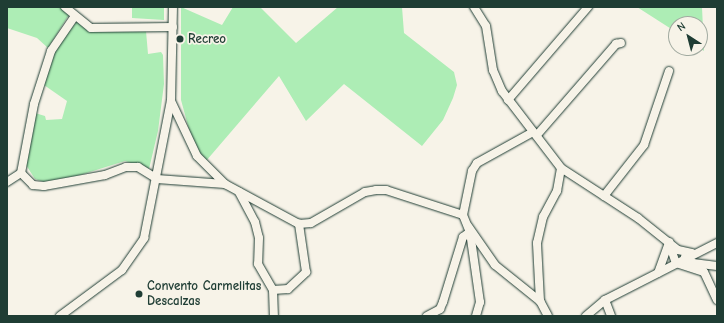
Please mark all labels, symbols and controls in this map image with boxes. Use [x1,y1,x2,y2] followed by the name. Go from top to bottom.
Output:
[668,16,708,56] north arrow
[675,19,688,34] text: N
[188,31,226,47] place label: Recreo
[175,34,185,44] marker: Recreo
[147,279,261,310] place label: Convento Carmelitas Descalzas
[134,289,144,299] marker: Convento Carmelitas Descalzas

